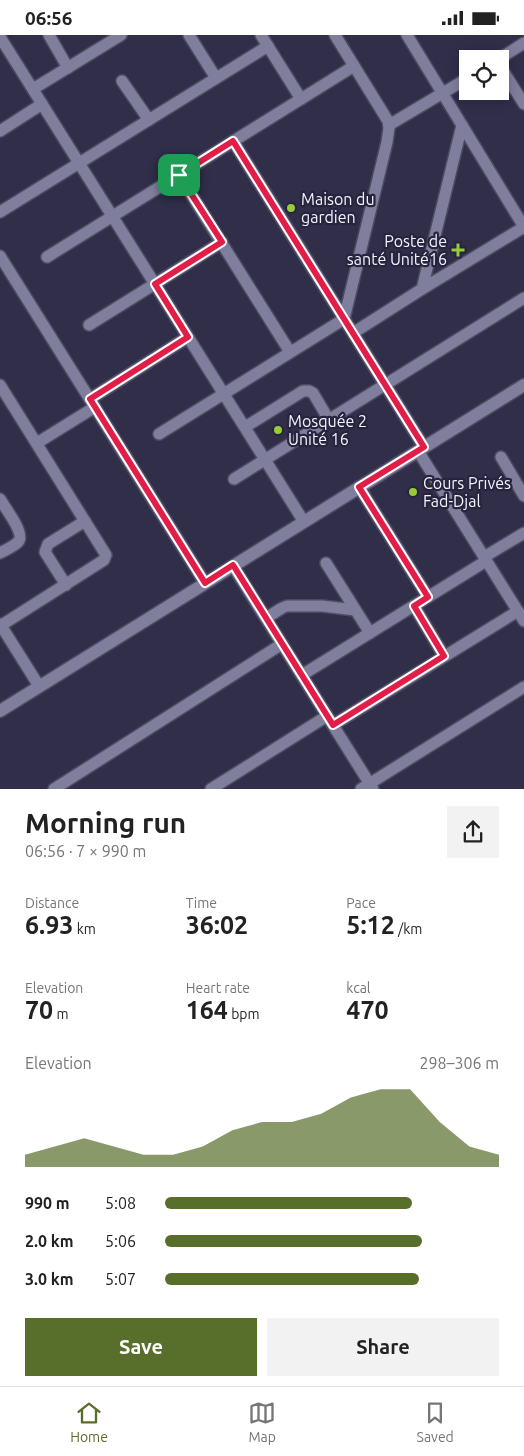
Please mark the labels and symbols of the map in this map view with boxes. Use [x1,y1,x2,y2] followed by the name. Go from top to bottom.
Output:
[158,154,200,196] pin
[301,190,375,226] place label: Maison du gardien
[285,202,297,214] marker: Maison du gardien
[347,232,447,268] place label: Poste de santé Unité16
[451,243,465,257] marker: Poste de santé Unité16
[288,412,367,448] place label: Mosquée 2 Unité 16
[272,424,284,436] marker: Mosquée 2 Unité 16
[423,474,511,510] place label: Cours Privés Fad-Djal
[407,486,419,498] marker: Cours Privés Fad-Djal

